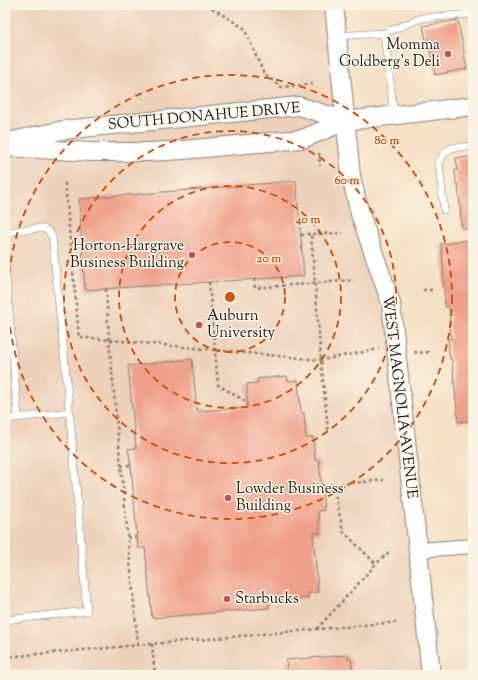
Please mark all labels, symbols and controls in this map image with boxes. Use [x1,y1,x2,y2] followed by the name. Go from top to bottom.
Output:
[339,35,440,73] place label: Momma Goldberg's Deli
[443,49,453,59] marker: Momma Goldberg's Deli
[107,98,301,136] street label: SOUTH DONAHUE DRIVE
[375,132,399,150] text: 80 m
[335,172,359,190] text: 60 m
[295,211,320,229] text: 40 m
[70,236,184,274] place label: Horton-Hargrave Business Building
[187,250,197,260] marker: Horton-Hargrave Business Building
[257,250,281,268] text: 20 m
[223,290,237,304] centre of rings
[376,294,422,500] street label: WEST MAGNOLIA AVENUE
[207,306,276,344] place label: Auburn University
[194,320,204,330] marker: Auburn University
[236,479,344,517] place label: Lowder Business Building
[223,493,233,503] marker: Lowder Business Building
[235,589,299,610] place label: Starbucks
[222,594,232,604] marker: Starbucks

